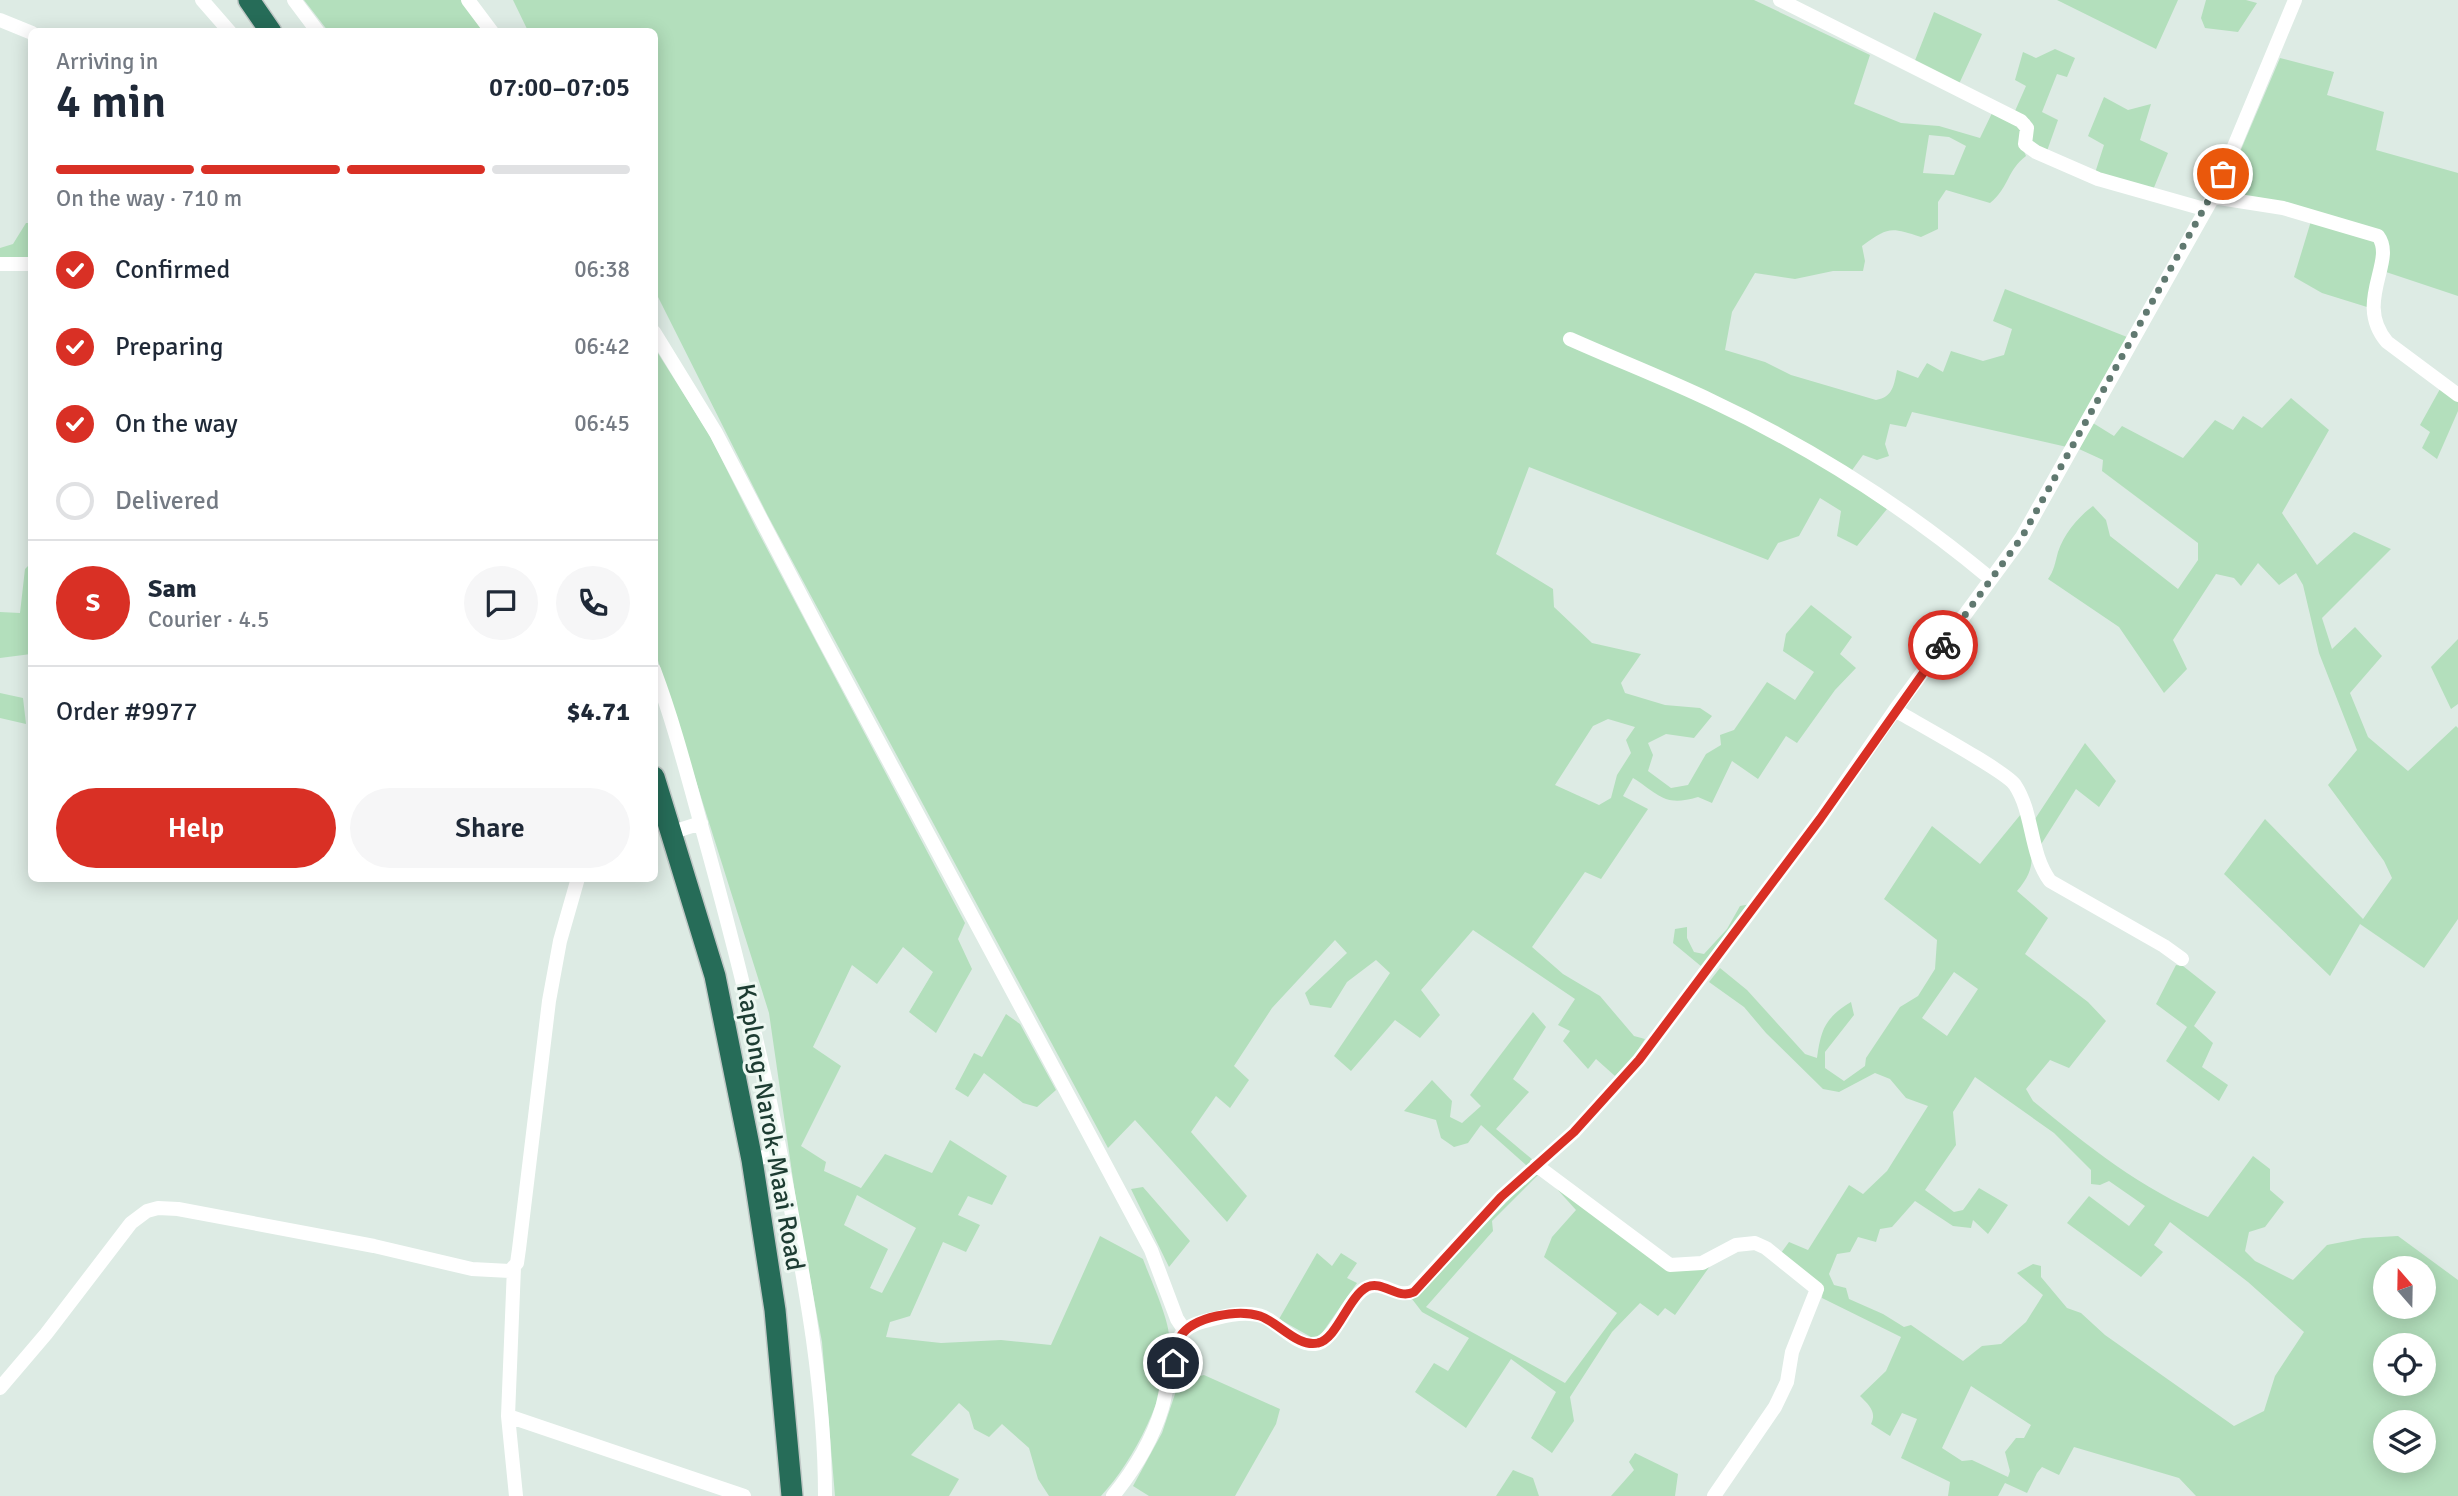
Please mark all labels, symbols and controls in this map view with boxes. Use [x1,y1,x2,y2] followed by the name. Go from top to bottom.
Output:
[56,47,158,76] text: Arriving in
[489,72,630,104] text: 07:00–07:05
[56,74,166,130] text: 4 min
[2193,144,2253,204] pin
[2204,155,2242,193] icon: bag
[56,184,242,213] text: On the way · 710 m
[56,251,94,289] icon: check
[115,254,230,286] text: Confirmed
[574,255,630,284] text: 06:38
[56,328,94,366] icon: check
[115,331,223,363] text: Preparing
[574,332,630,361] text: 06:42
[56,405,94,443] icon: check
[115,408,238,440] text: On the way
[574,409,630,438] text: 06:45
[115,485,220,517] text: Delivered
[464,566,538,640] button: chat
[556,566,630,640] button: phone
[148,573,197,605] text: Sam
[86,587,100,619] text: S
[148,605,269,634] text: Courier · 4.5
[1908,610,1978,680] courier
[1924,626,1962,664] icon: bike
[56,696,197,728] text: Order #9977
[566,696,630,728] text: $4.71
[56,788,336,868] button: Help
[350,788,630,868] button: Share
[729,981,811,1273] street label: Kaplong-Narok-Maai Road
[2373,1256,2436,1320] north arrow
[2373,1256,2436,1473] map controls
[1143,1333,1203,1393] pin
[2373,1333,2436,1396] button: locate
[1154,1344,1192,1382] icon: home
[2373,1410,2436,1473] button: layers

